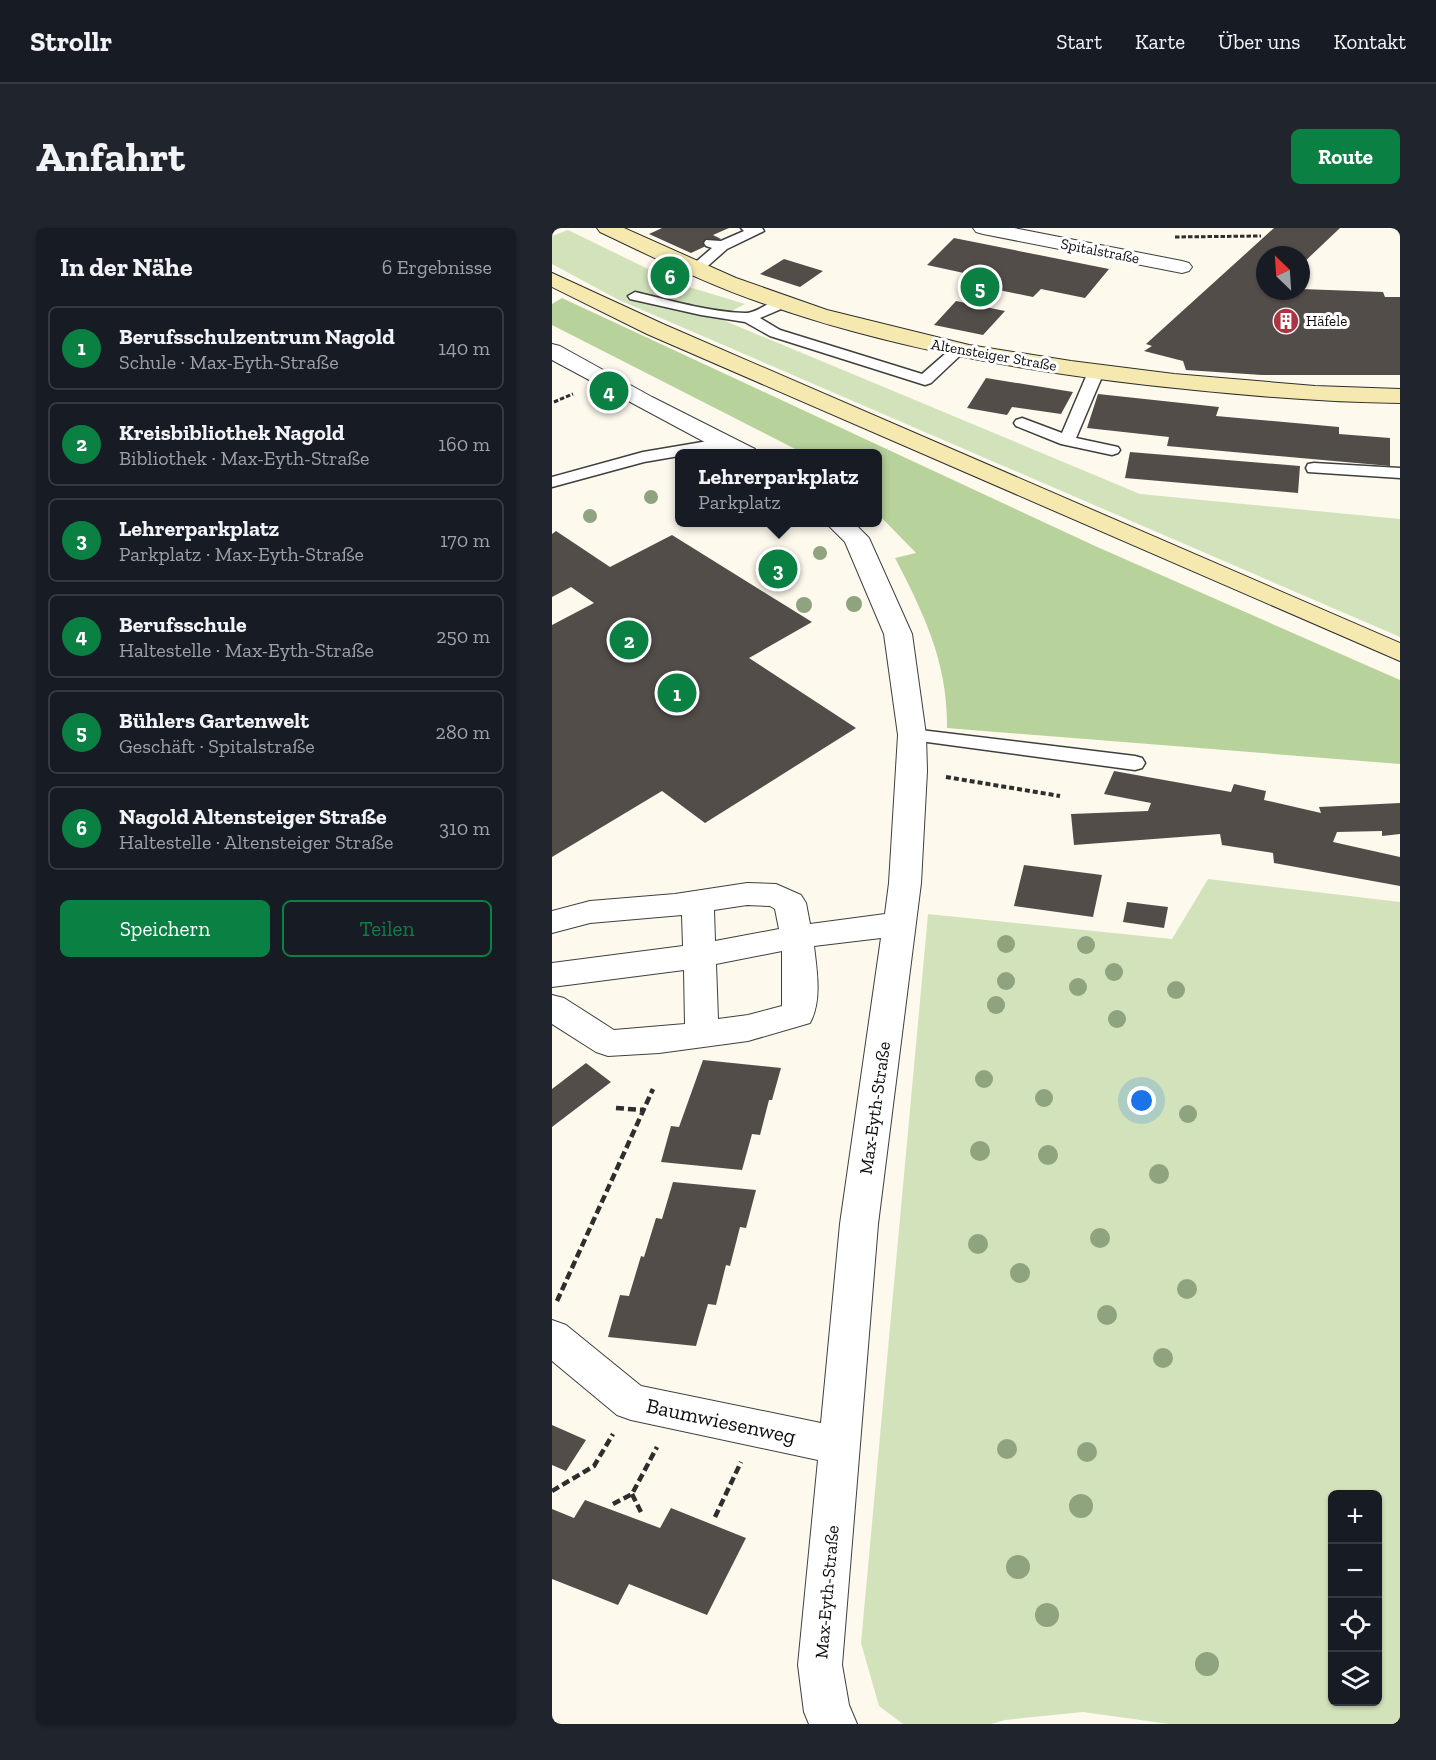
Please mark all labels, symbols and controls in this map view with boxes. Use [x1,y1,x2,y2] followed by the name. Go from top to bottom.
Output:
[30,25,112,58] text: Strollr
[1056,29,1102,54] text: Start
[1135,29,1185,54] text: Karte
[1218,29,1300,54] text: Über uns
[1333,29,1406,54] text: Kontakt
[1291,129,1400,184] button: Route
[36,131,185,182] text: Anfahrt
[1059,235,1141,267] street label: Spitalstraße
[1256,246,1310,300] north arrow
[60,251,192,283] text: In der Nähe
[650,254,690,298] pin: 6
[382,255,492,279] text: 6 Ergebnisse
[960,264,1000,310] pin: 5
[1271,306,1301,336] building icon: Häfele
[1306,312,1347,330] place label: Häfele
[119,323,395,350] text: Berufsschulzentrum Nagold
[930,335,1058,375] street label: Altensteiger Straße
[77,336,86,360] text: 1
[438,336,490,360] text: 140 m
[119,350,339,374] text: Schule · Max-Eyth-Straße
[590,368,628,414] pin: 4
[119,419,345,446] text: Kreisbibliothek Nagold
[76,432,87,456] text: 2
[438,432,490,456] text: 160 m
[119,446,369,470] text: Bibliothek · Max-Eyth-Straße
[675,449,882,527] popup
[698,463,859,490] text: Lehrerparkplatz
[698,490,781,514] text: Parkplatz
[119,515,279,542] text: Lehrerparkplatz
[76,528,87,552] text: 3
[440,528,490,552] text: 170 m
[119,542,364,566] text: Parkplatz · Max-Eyth-Straße
[758,546,798,592] pin: 3
[119,611,247,638] text: Berufsschule
[610,618,649,662] pin: 2
[76,624,87,648] text: 4
[436,624,490,648] text: 250 m
[119,638,374,662] text: Haltestelle · Max-Eyth-Straße
[658,670,696,716] pin: 1
[119,707,309,734] text: Bühlers Gartenwelt
[76,720,87,744] text: 5
[436,720,490,744] text: 280 m
[119,734,315,758] text: Geschäft · Spitalstraße
[119,803,387,830] text: Nagold Altensteiger Straße
[76,816,87,840] text: 6
[439,816,490,840] text: 310 m
[119,830,393,854] text: Haltestelle · Altensteiger Straße
[60,900,270,957] button: Speichern
[282,900,492,957] button: Teilen
[855,1040,895,1176] street label: Max-Eyth-Straße
[1127,1086,1156,1115] your location
[644,1392,799,1449] street label: Baumwiesenweg
[1328,1490,1382,1706] map controls
[1328,1490,1382,1544] button: +
[810,1524,844,1660] street label: Max-Eyth-Straße
[1328,1544,1382,1598] button: −
[1328,1598,1382,1652] button: locate
[1328,1652,1382,1706] button: layers

